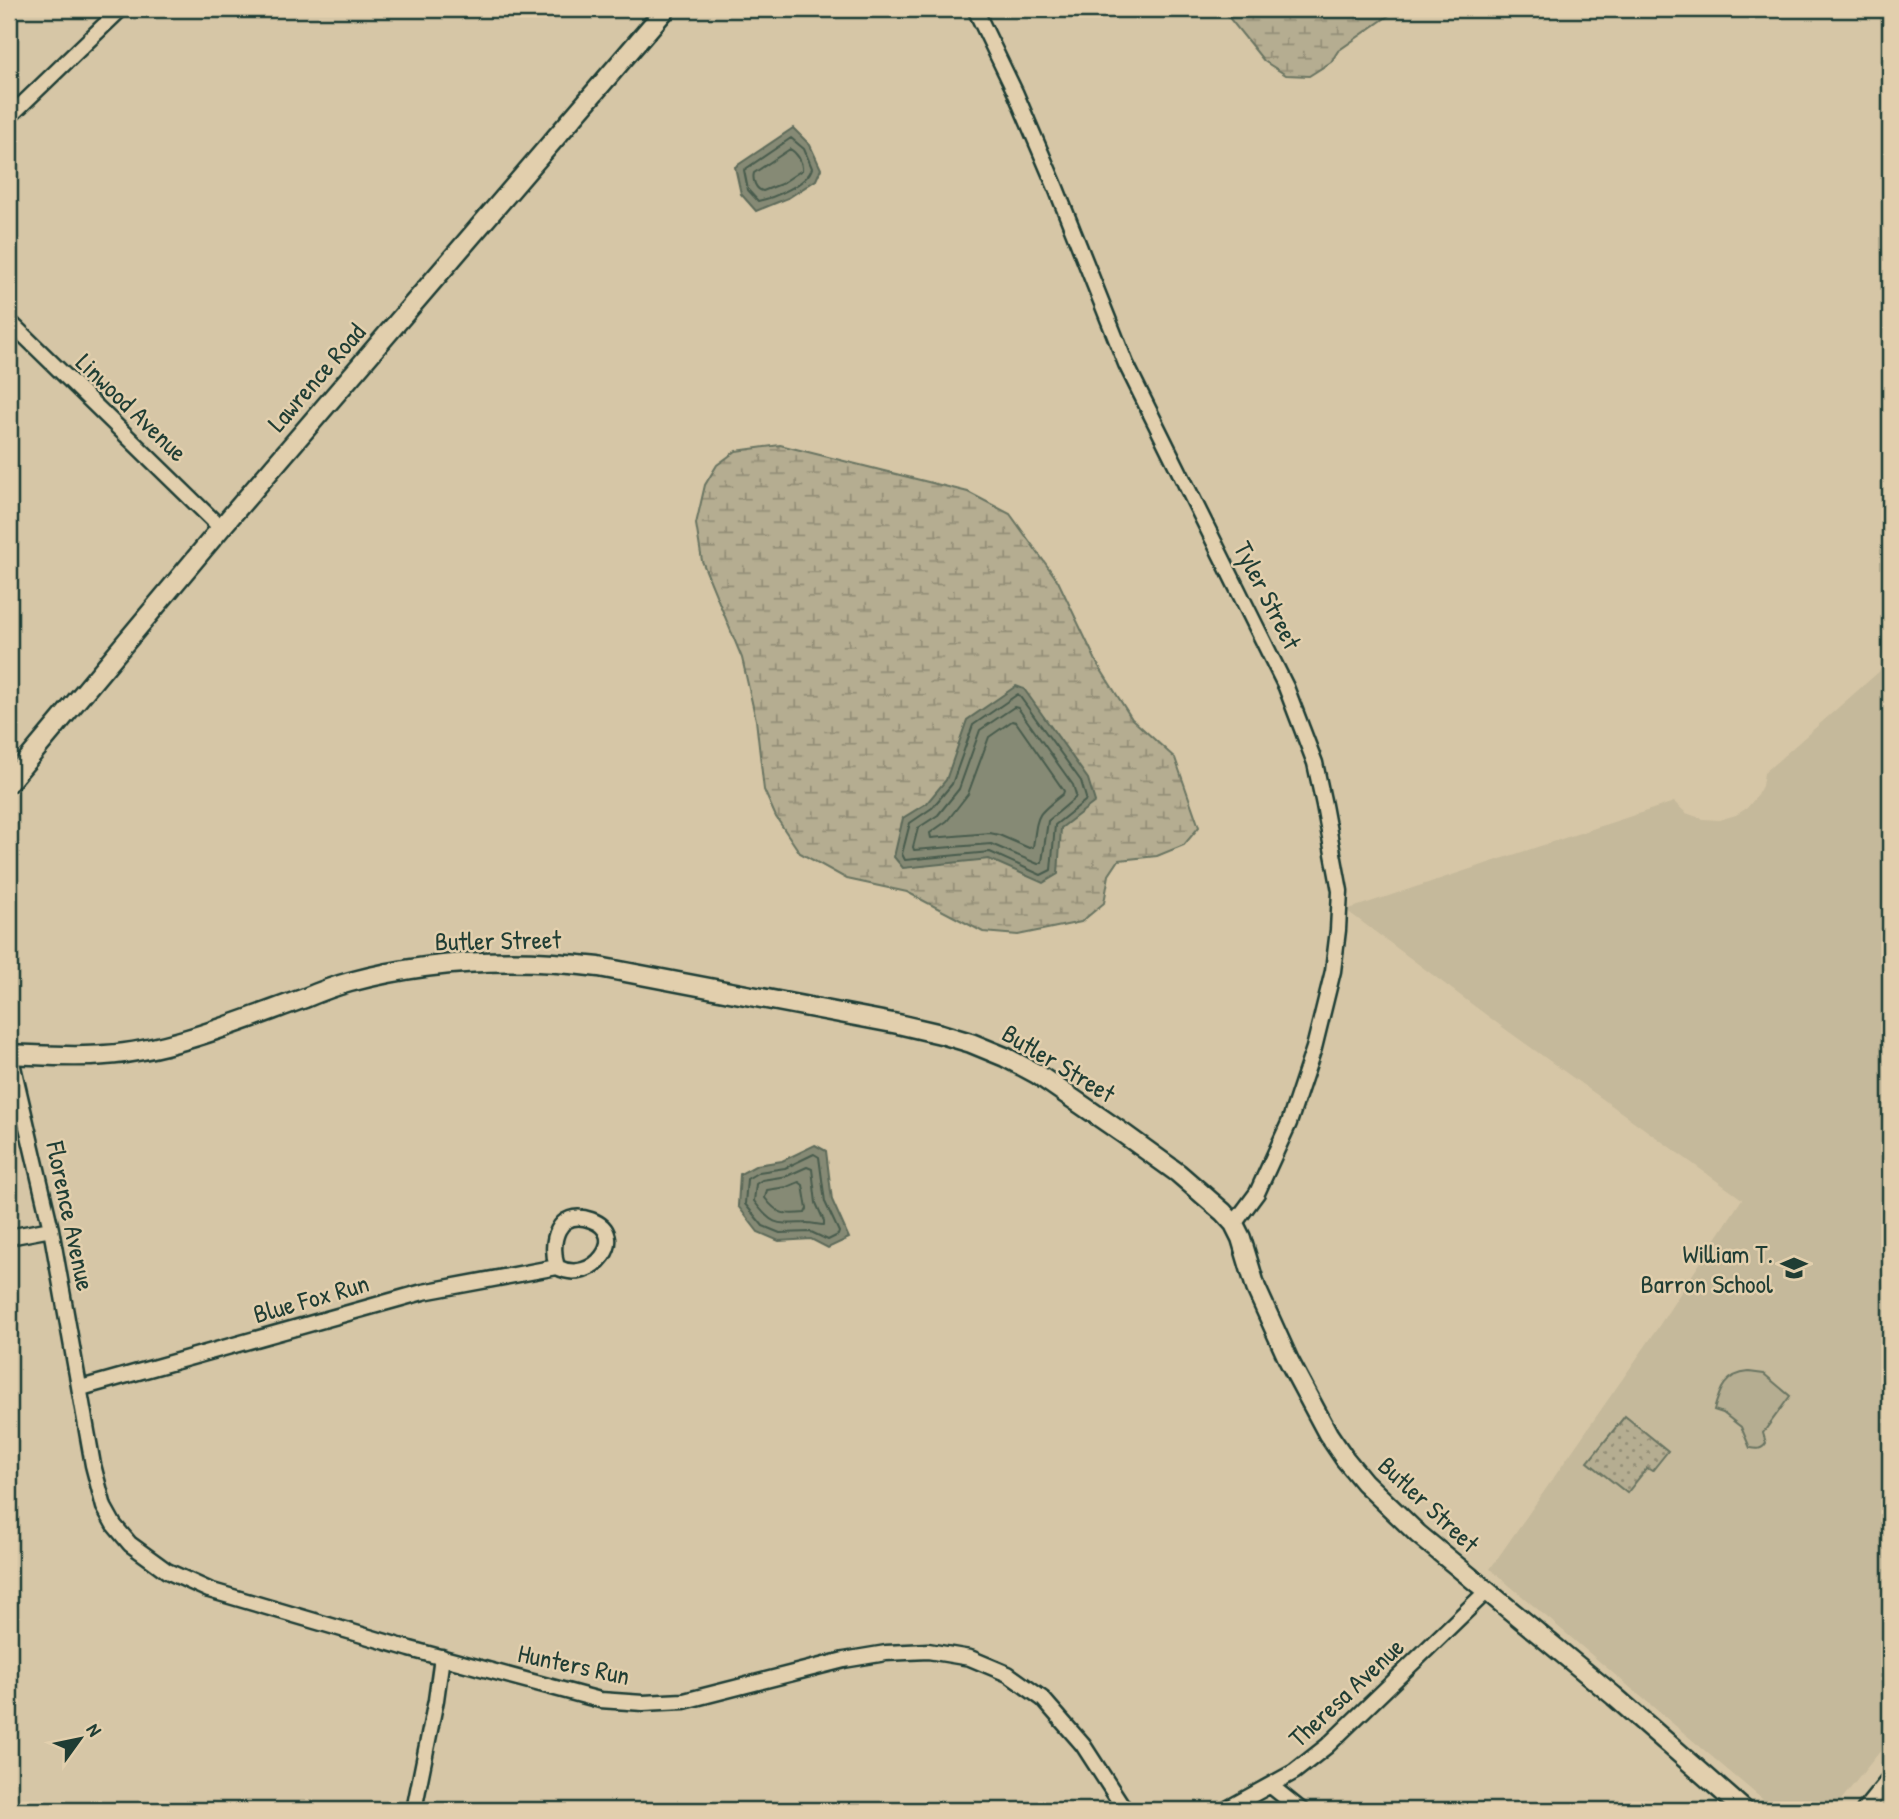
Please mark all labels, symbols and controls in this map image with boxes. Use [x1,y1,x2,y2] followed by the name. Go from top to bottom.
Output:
[259,315,373,439] street label: Lawrence Road
[69,345,195,469] street label: Linwood Avenue
[1226,535,1311,656] street label: Tyler Street
[435,921,563,959] street label: Butler Street
[996,1015,1123,1111] street label: Butler Street
[38,1137,104,1294] street label: Florence Avenue
[1641,1236,1773,1301] place label: William T. Barron School
[1779,1253,1809,1283] school or university icon: William T. Barron School
[249,1265,373,1331] street label: Blue Fox Run
[1371,1448,1488,1561] street label: Butler Street
[1281,1629,1411,1755] street label: Theresa Avenue
[515,1635,633,1693] street label: Hunters Run
[46,1703,116,1773] north arrow
[81,1718,108,1741] text: N

